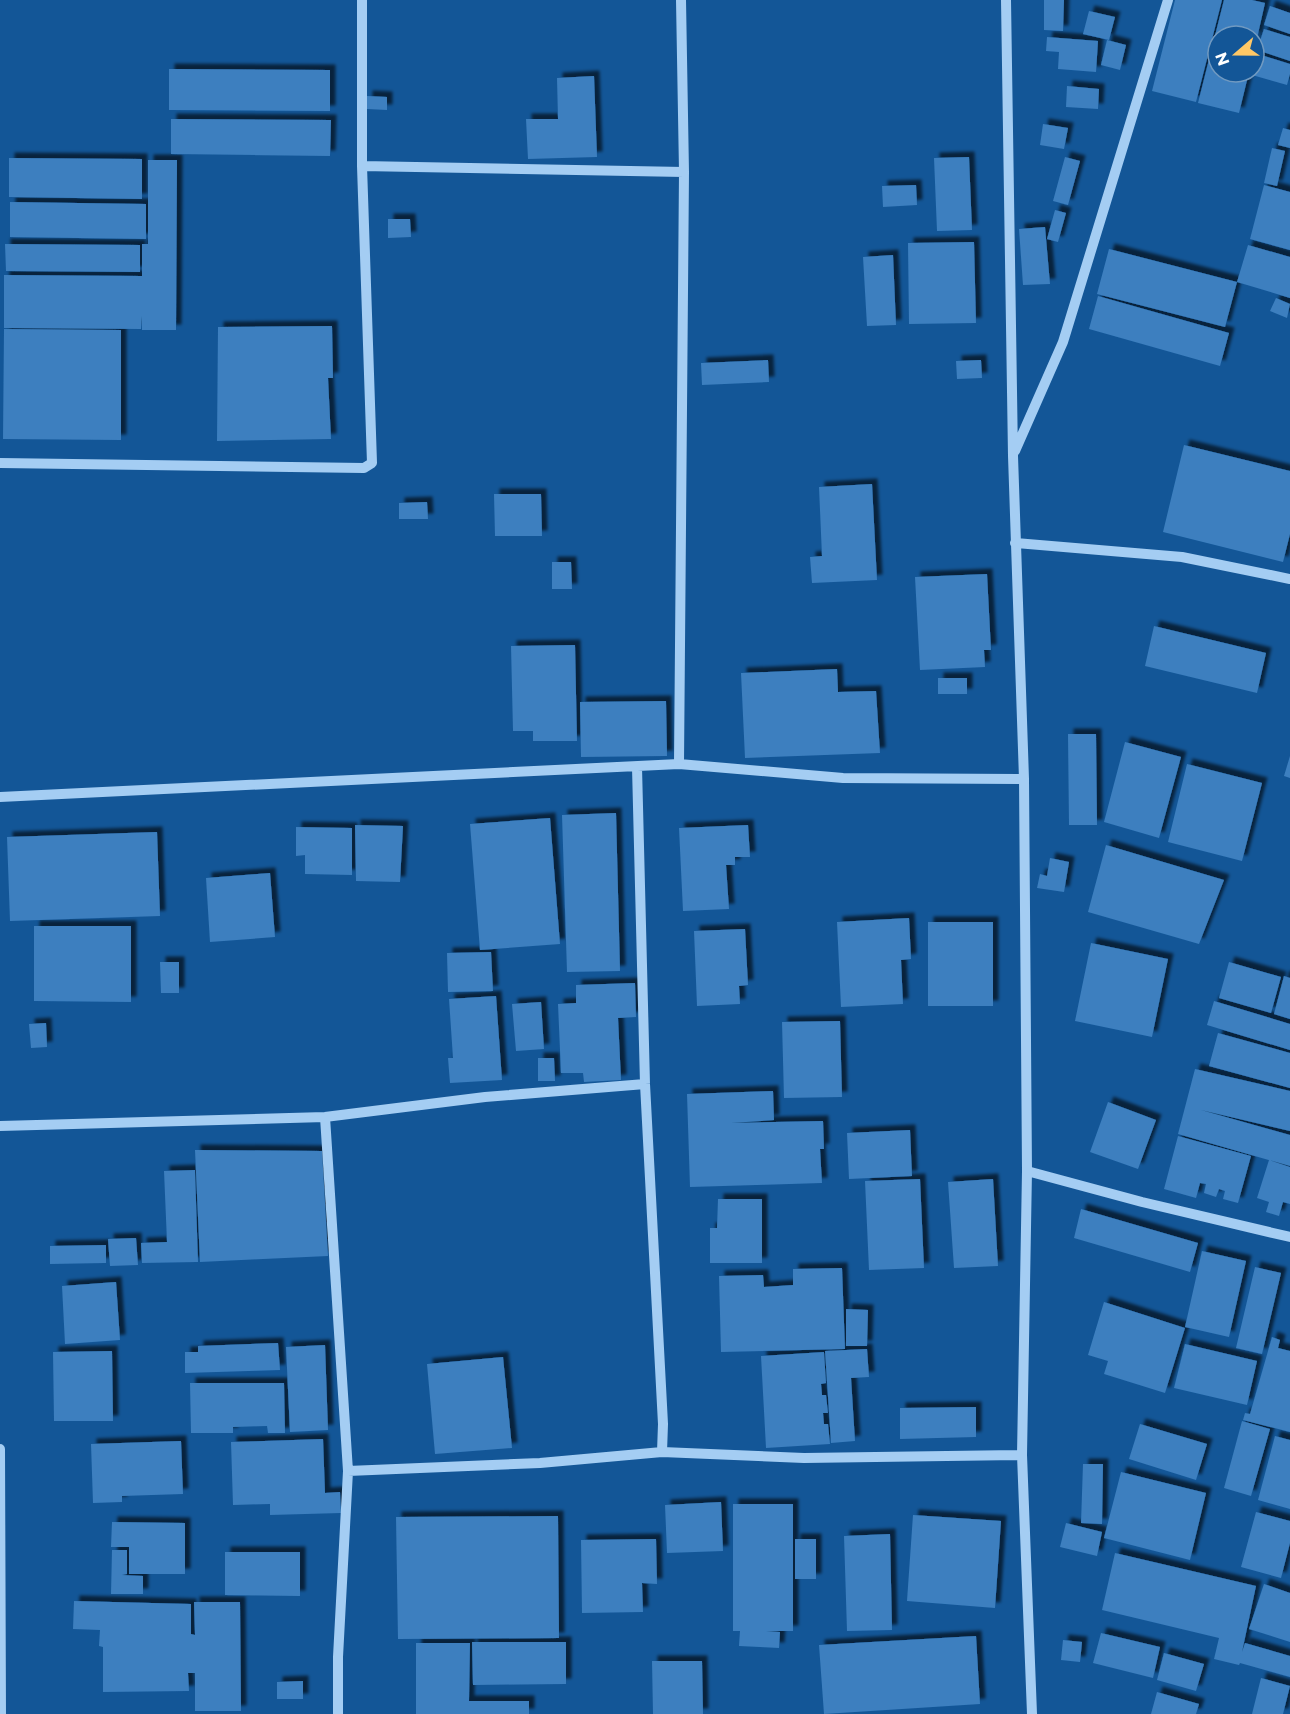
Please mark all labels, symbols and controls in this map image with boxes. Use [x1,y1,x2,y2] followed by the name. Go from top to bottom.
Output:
[1206,24,1266,84] north arrow
[1211,50,1234,68] text: N

